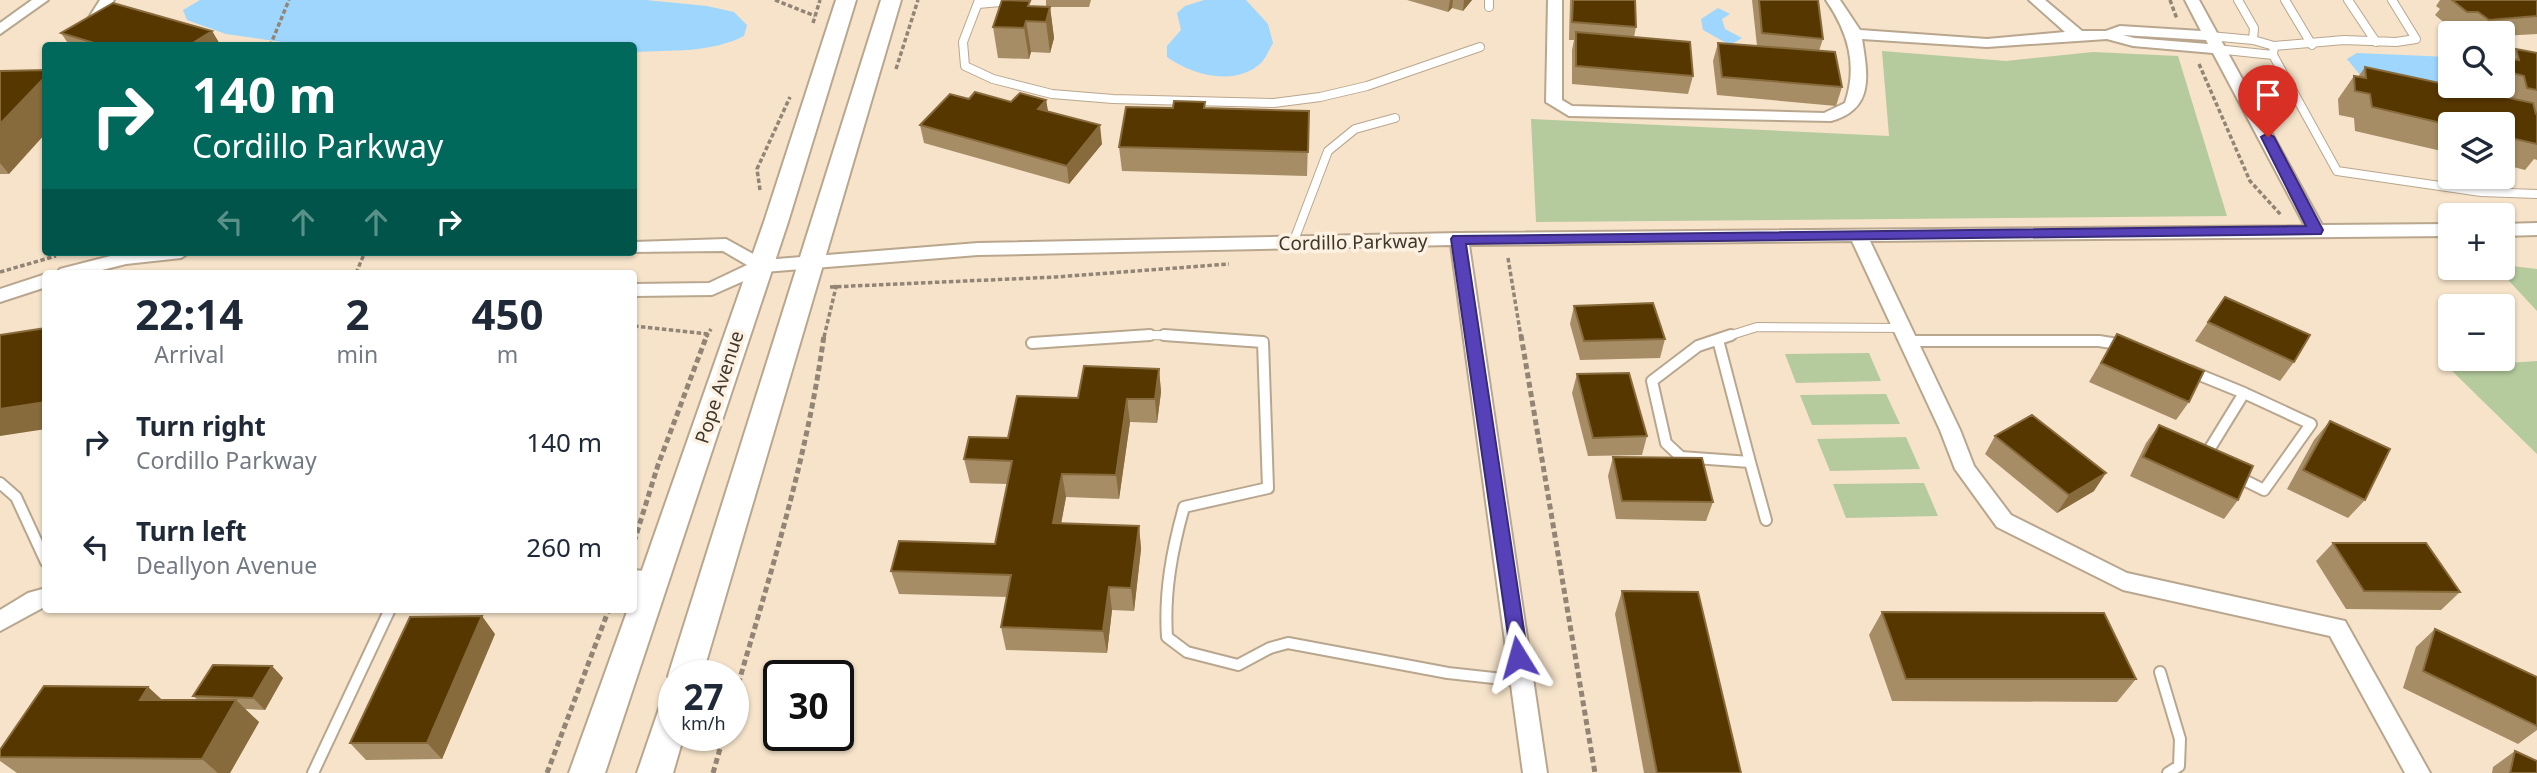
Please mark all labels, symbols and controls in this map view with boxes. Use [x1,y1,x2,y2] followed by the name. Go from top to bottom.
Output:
[2438,21,2515,371] map controls
[2438,21,2515,98] button: search
[192,61,337,127] text: 140 m
[2238,65,2298,137] pin
[77,70,168,161] icon: right
[2249,76,2287,114] icon: arrive
[2438,112,2515,189] button: layers
[192,124,443,167] text: Cordillo Parkway
[211,203,249,241] icon: left
[284,203,322,241] icon: ahead
[357,203,395,241] icon: ahead
[430,203,468,241] icon: right
[2438,203,2515,280] button: +
[1278,228,1428,256] street label: Cordillo Parkway
[135,285,243,342] text: 22:14
[345,285,369,342] text: 2
[472,285,544,342] text: 450
[2438,294,2515,371] button: −
[689,327,749,447] street label: Pope Avenue
[154,338,224,370] text: Arrival
[337,338,378,370] text: min
[497,338,518,370] text: m
[136,408,266,444] text: Turn right
[77,423,115,461] icon: right
[526,424,602,460] text: 140 m
[136,444,317,476] text: Cordillo Parkway
[136,513,247,549] text: Turn left
[77,528,115,566] icon: left
[526,529,602,565] text: 260 m
[136,549,317,581] text: Deallyon Avenue
[1481,620,1555,694] position arrow
[763,660,854,751] speed limit sign: 30
[683,673,724,720] text: 27
[681,711,726,735] text: km/h

